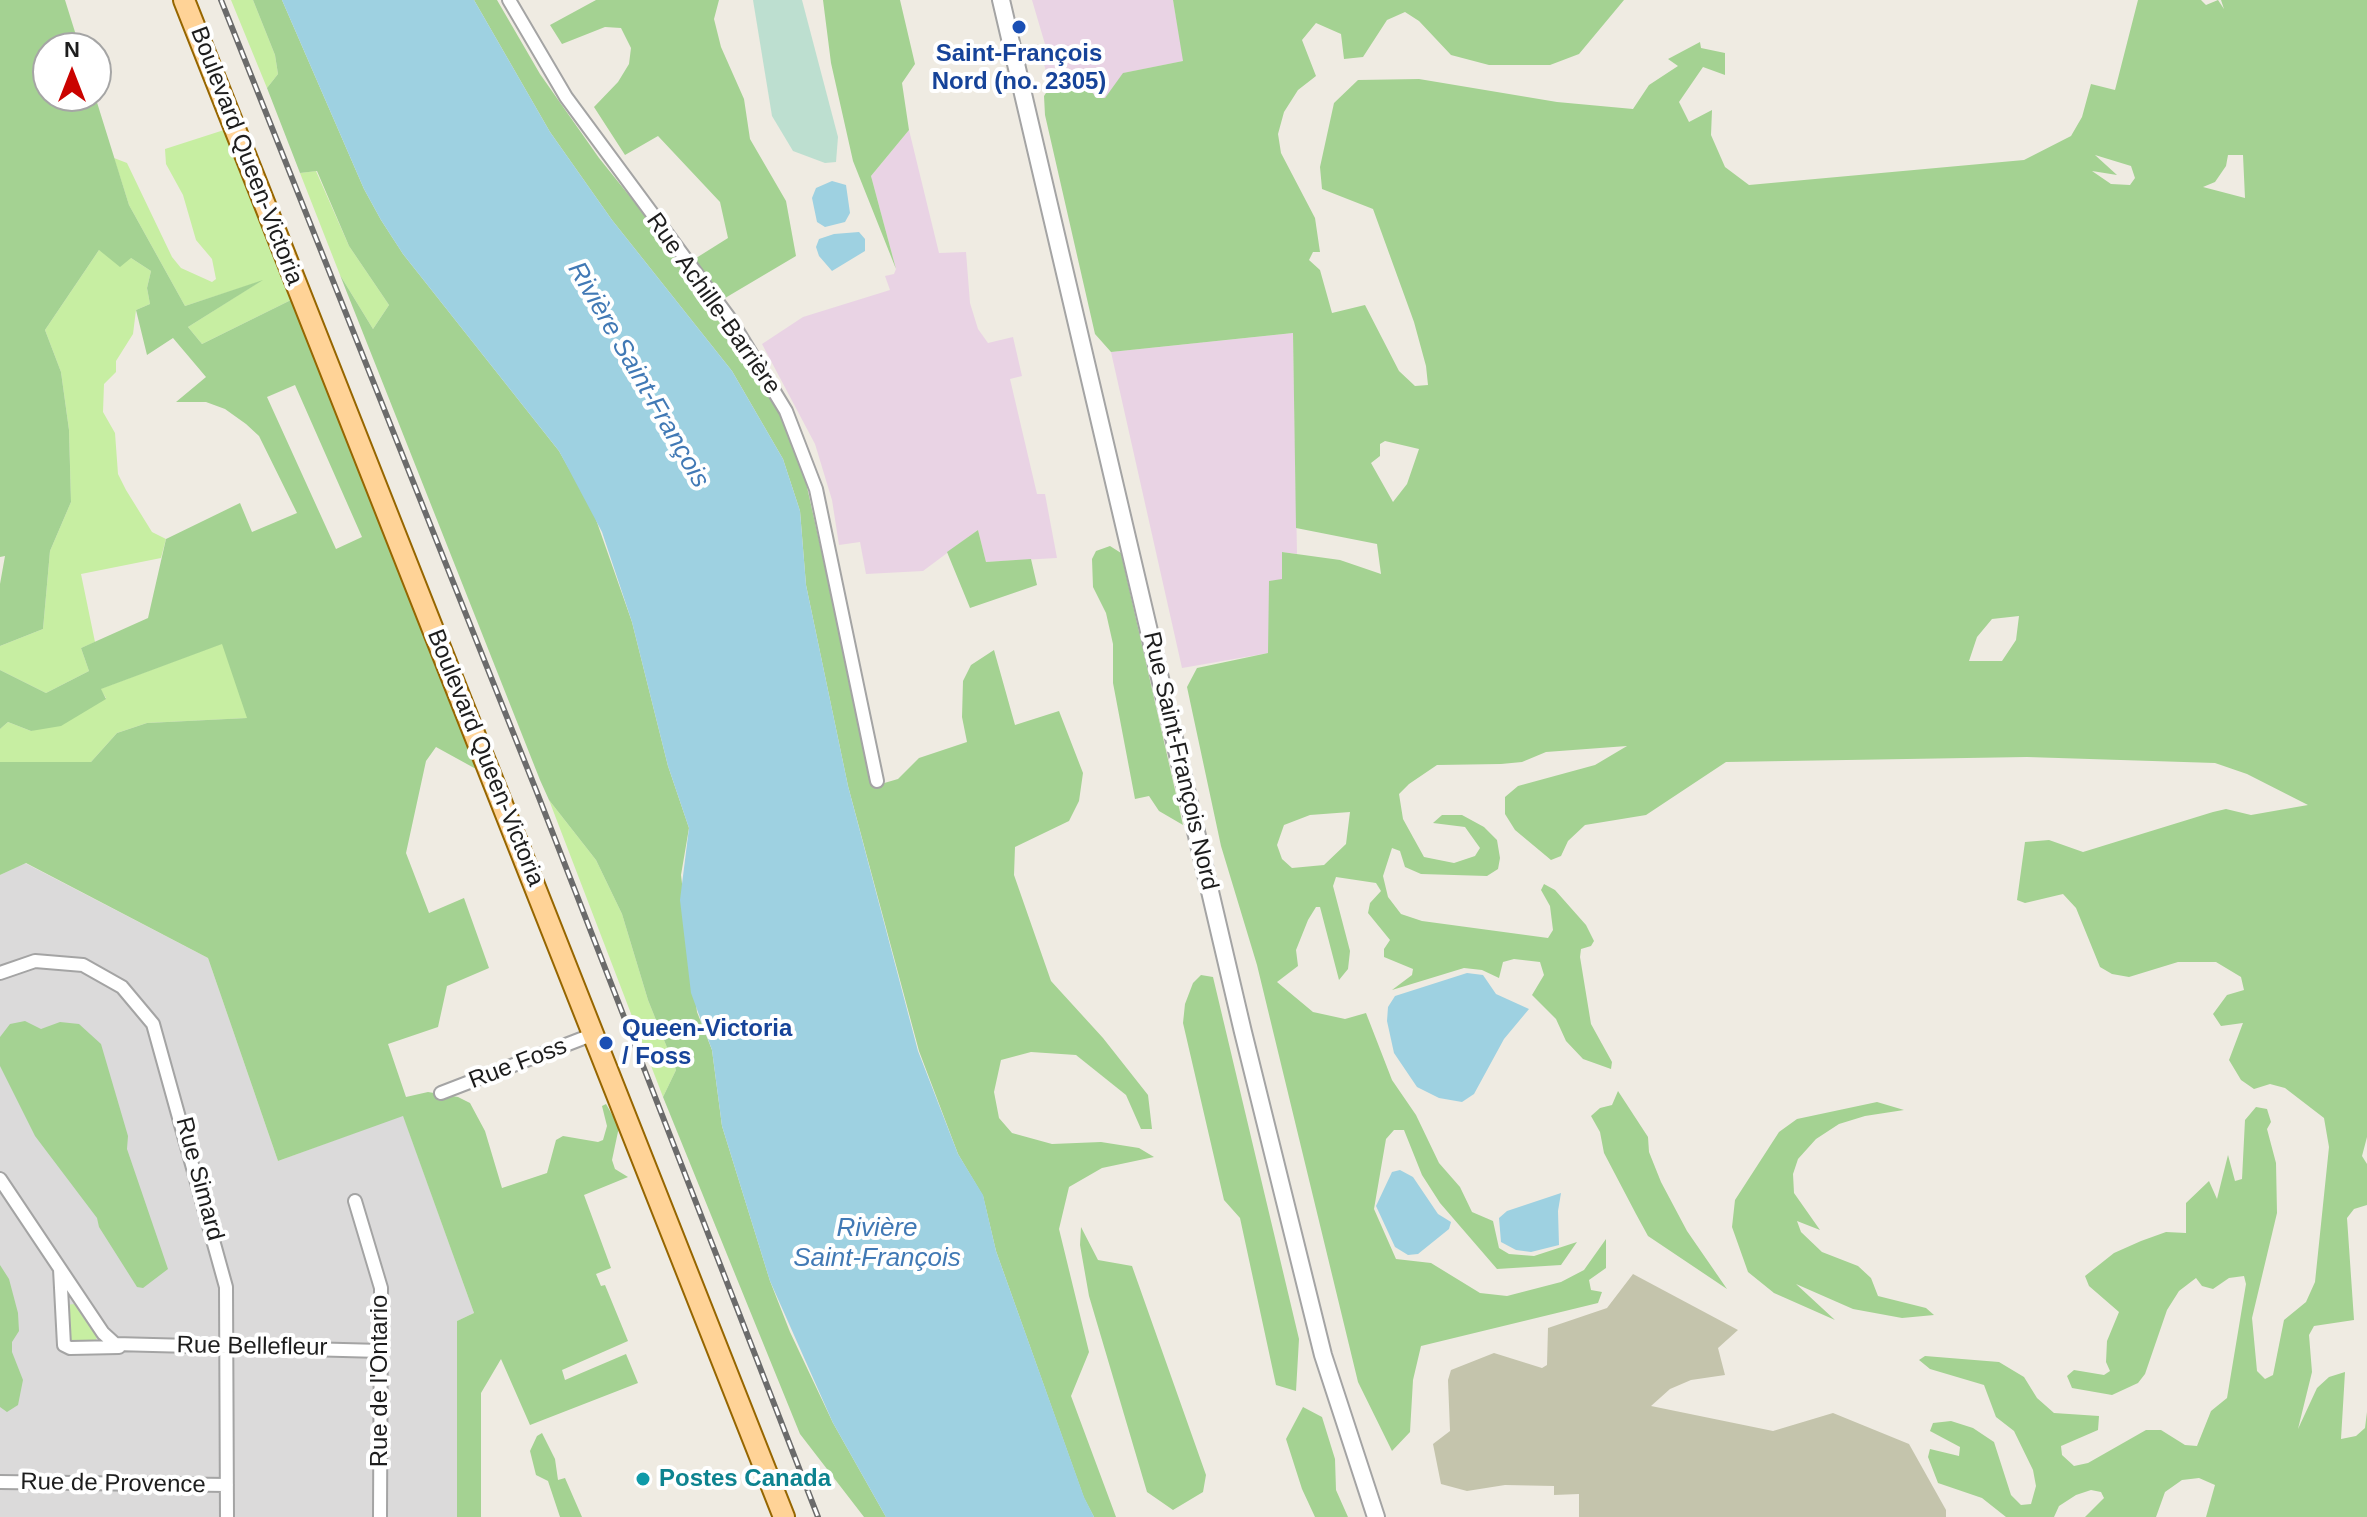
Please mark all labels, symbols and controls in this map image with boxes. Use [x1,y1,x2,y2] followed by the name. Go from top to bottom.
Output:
[1010,18,1028,36] marker: Saint-François Nord (no. 2305)
[183,23,309,289] street label: Boulevard Queen-Victoria
[32,32,112,112] north arrow
[64,37,80,62] text: N
[932,40,1106,96] place label: Saint-François Nord (no. 2305)
[640,208,786,400] street label: Rue Achille-Barrière
[561,256,715,494] water label: Rivière Saint-François
[420,625,550,891] street label: Boulevard Queen-Victoria
[1136,629,1224,893] street label: Rue Saint-François Nord
[622,1015,792,1071] place label: Queen-Victoria / Foss
[465,1032,571,1096] street label: Rue Foss
[597,1034,615,1052] marker: Queen-Victoria / Foss
[169,1114,229,1244] street label: Rue Simard
[793,1213,961,1274] water label: Rivière Saint-François
[366,1295,394,1467] street label: Rue de l'Ontario
[176,1331,328,1363] street label: Rue Bellefleur
[659,1465,831,1493] place label: Postes Canada
[20,1468,206,1500] street label: Rue de Provence
[634,1470,652,1488] marker: Postes Canada

